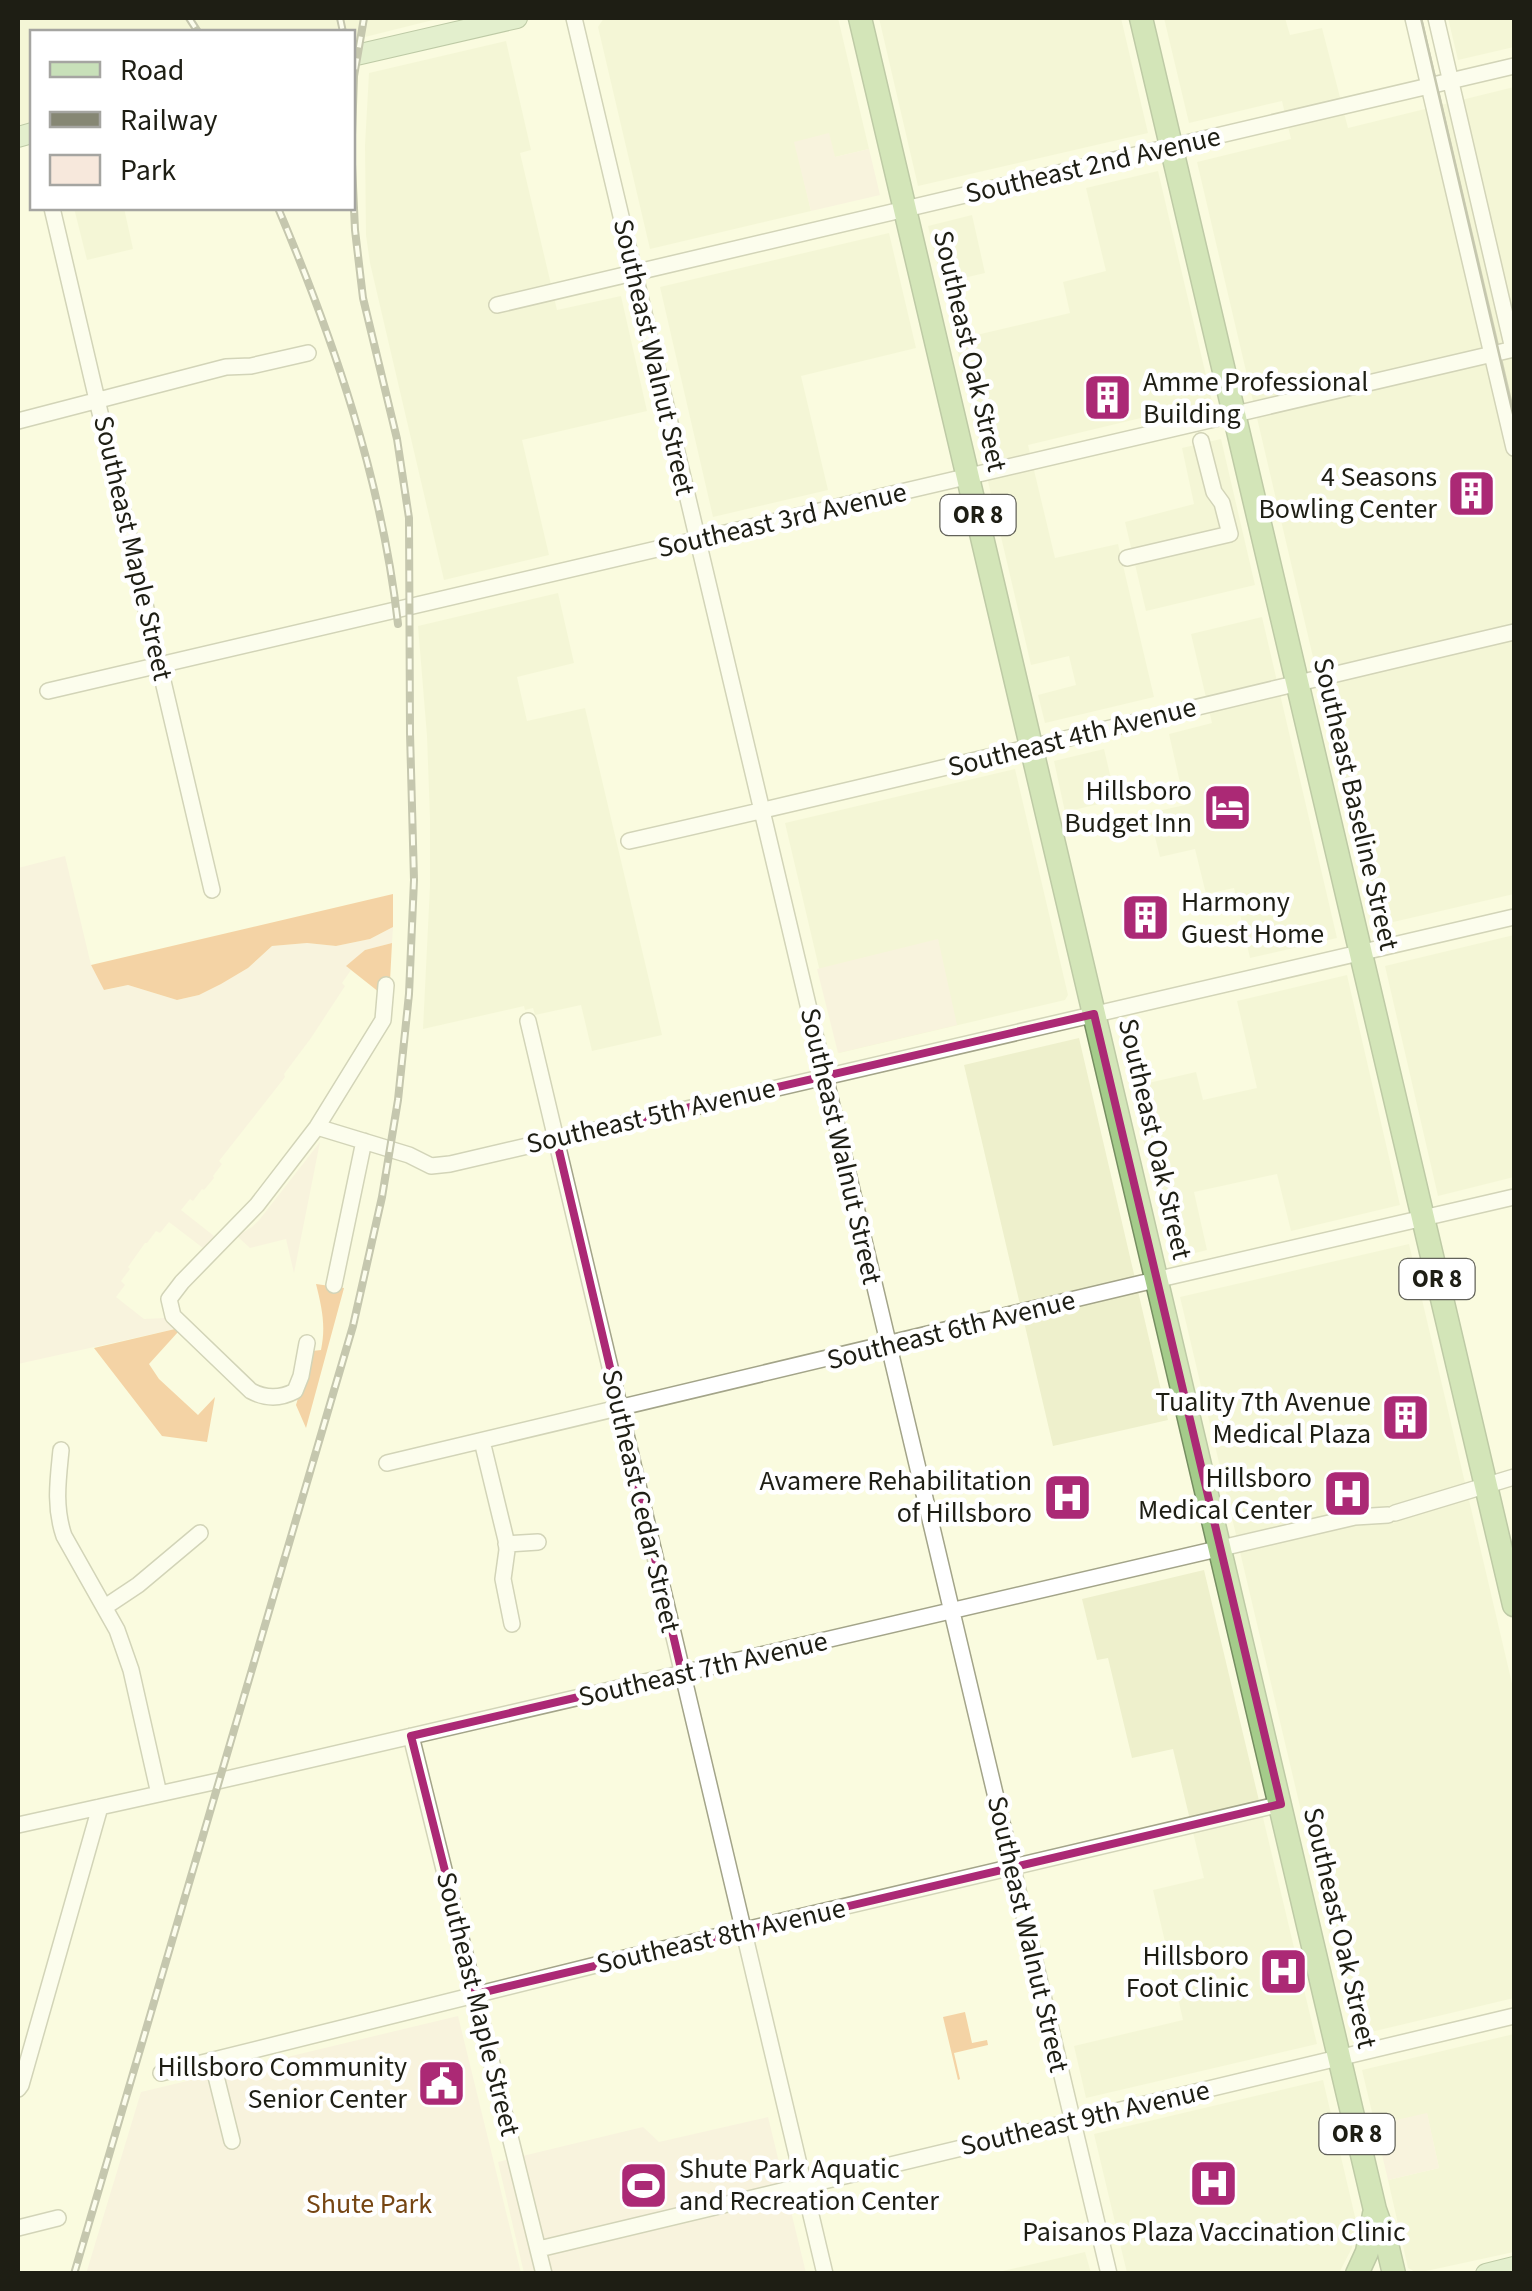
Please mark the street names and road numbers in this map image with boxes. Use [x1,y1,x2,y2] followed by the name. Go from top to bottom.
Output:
[962,116,1224,214] street label: Southeast 2nd Avenue
[603,215,705,500] street label: Southeast Walnut Street
[923,227,1017,476] street label: Southeast Oak Street
[83,412,183,685] street label: Southeast Maple Street
[653,472,911,568] street label: Southeast 3rd Avenue
[940,495,1016,535] road number: OR 8
[1303,654,1409,955] street label: Southeast Baseline Street
[944,687,1200,787] street label: Southeast 4th Avenue
[790,1004,892,1289] street label: Southeast Walnut Street
[1108,1015,1202,1264] street label: Southeast Oak Street
[523,1068,779,1164] street label: Southeast 5th Avenue
[1400,1259,1474,1299] road number: OR 8
[823,1280,1079,1380] street label: Southeast 6th Avenue
[591,1365,691,1637] street label: Southeast Cedar Street
[575,1621,831,1717] street label: Southeast 7th Avenue
[977,1792,1079,2077] street label: Southeast Walnut Street
[1293,1804,1387,2053] street label: Southeast Oak Street
[426,1868,530,2141] street label: Southeast Maple Street
[593,1888,849,1984] street label: Southeast 8th Avenue
[957,2070,1213,2166] street label: Southeast 9th Avenue
[1320,2114,1394,2154] road number: OR 8

